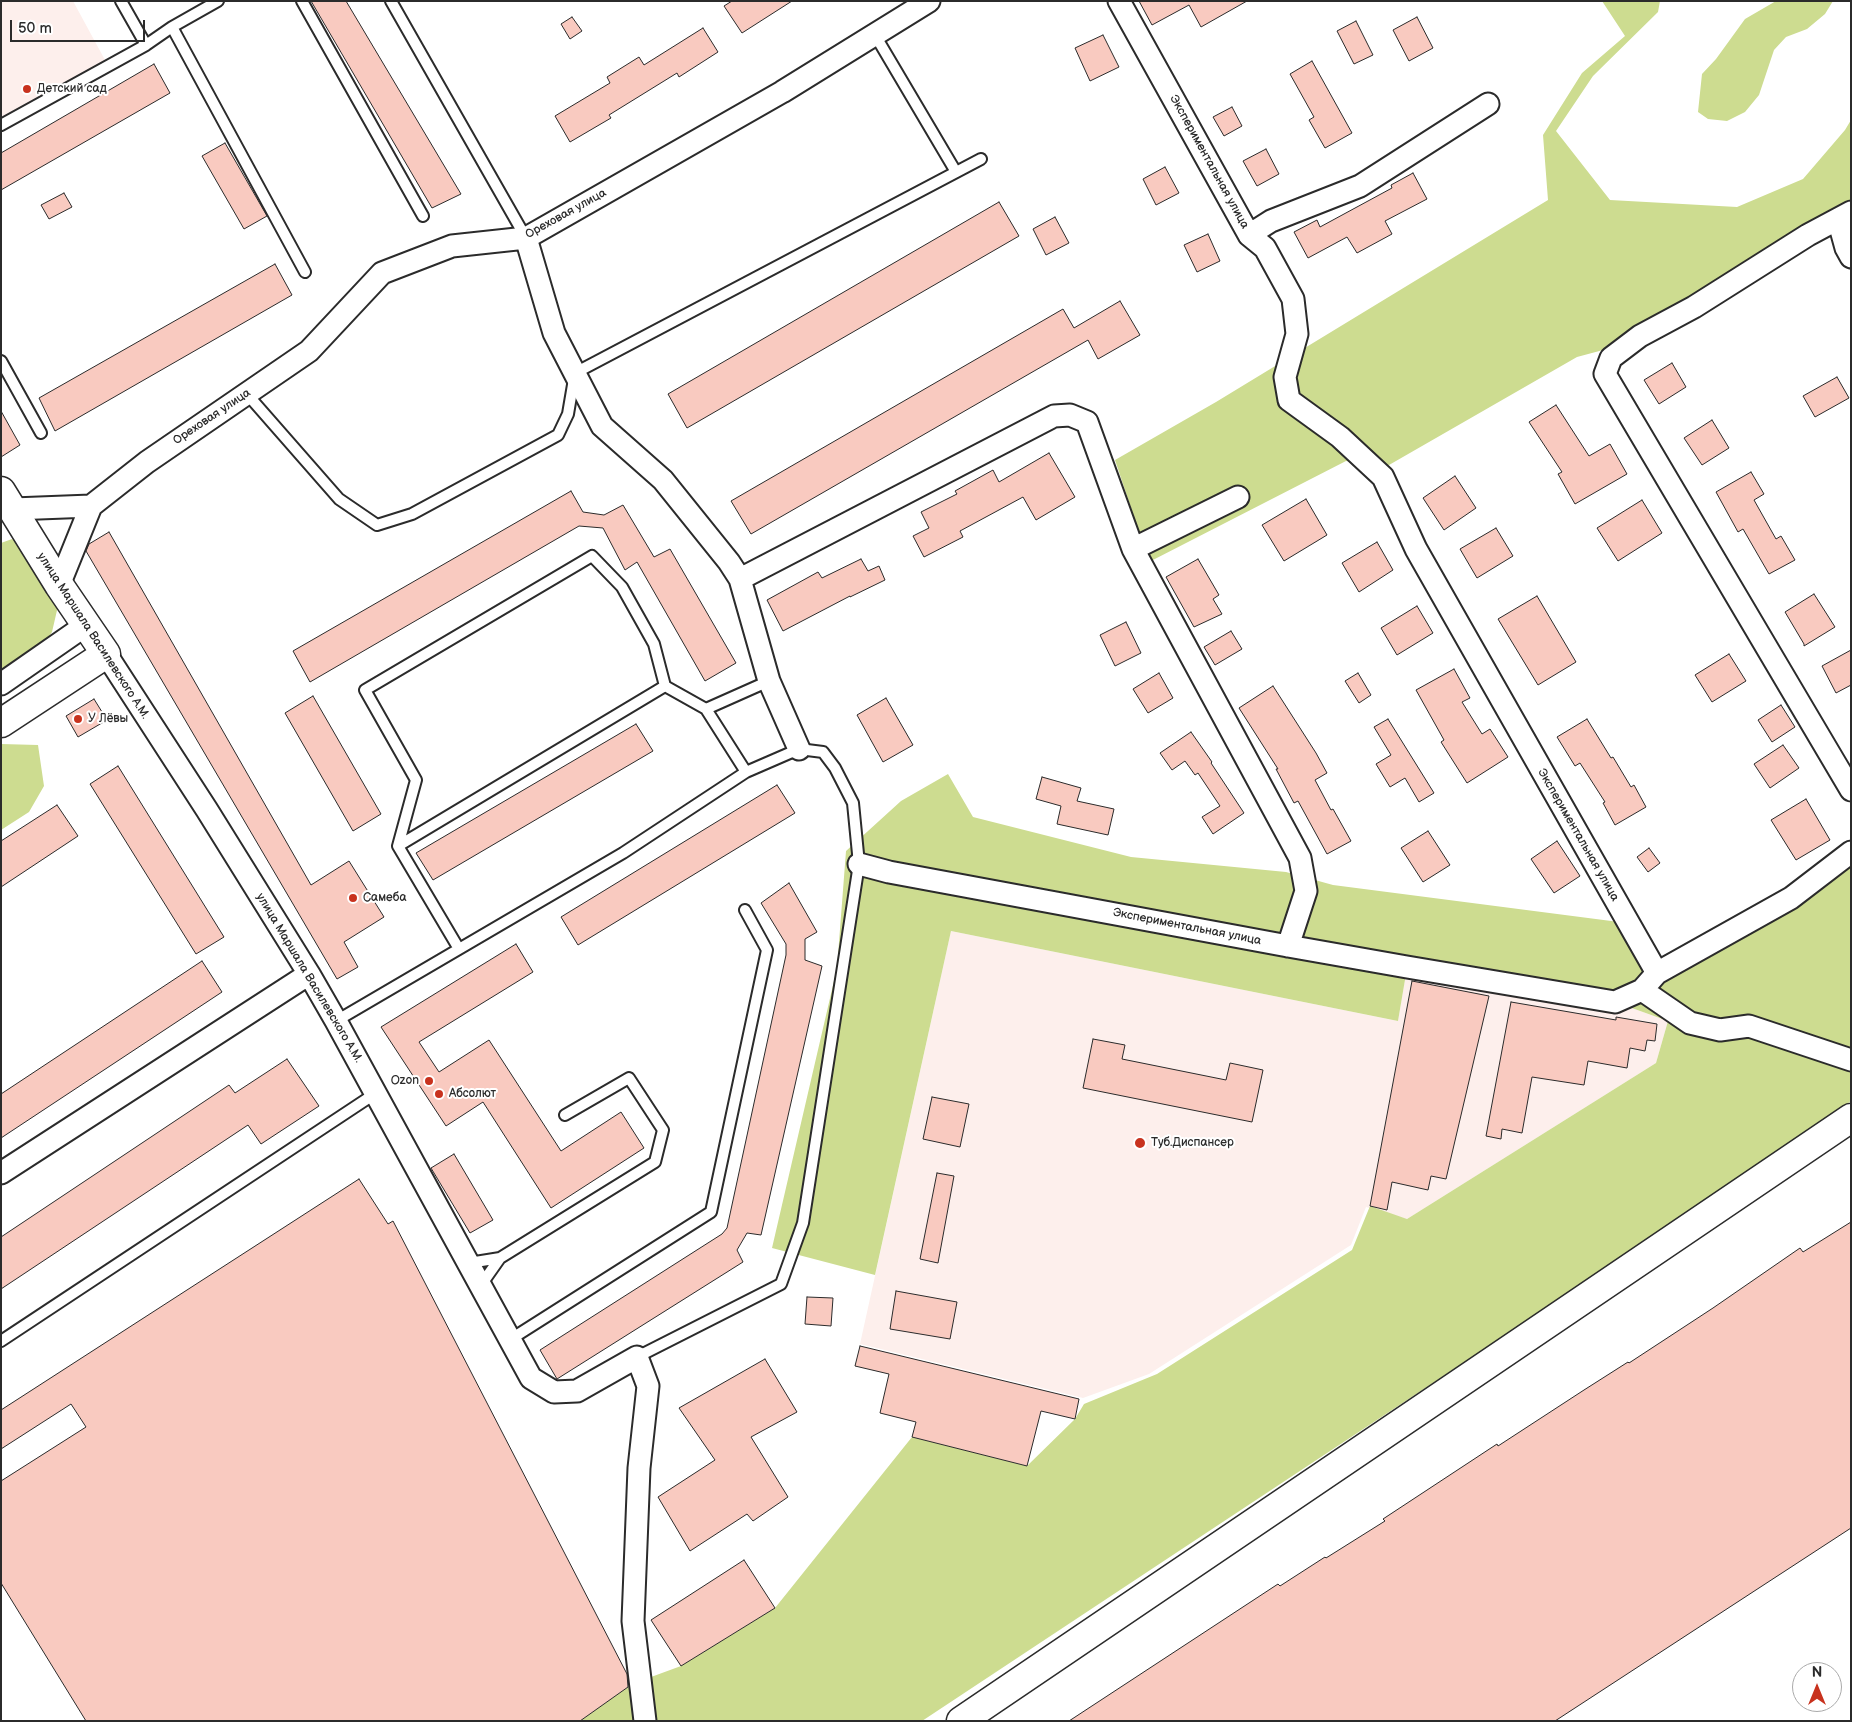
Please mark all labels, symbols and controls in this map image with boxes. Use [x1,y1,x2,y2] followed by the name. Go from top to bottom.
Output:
[12,10,148,42] scale bar
[18,19,52,38] text: 50 m
[37,82,107,96] place label: Детский сад
[21,83,33,95] marker: Детский сад
[1166,93,1252,231] street label: Экспериментальная улица
[523,186,609,242] street label: Ореховая улица
[171,386,253,448] street label: Ореховая улица
[34,550,152,722] street label: улица Маршала Василевского А.М.
[88,712,128,726] place label: У Лёвы
[72,713,84,725] marker: У Лёвы
[1534,766,1622,904] street label: Экспериментальная улица
[253,891,365,1065] street label: улица Маршала Василевского А.М.
[363,891,406,905] place label: Самеба
[347,892,359,904] marker: Самеба
[1112,906,1262,948] street label: Экспериментальная улица
[391,1074,419,1088] place label: Ozon
[423,1075,435,1087] marker: Ozon
[449,1087,496,1101] place label: Абсолют
[433,1088,445,1100] marker: Абсолют
[1133,1136,1147,1150] marker: Туб.Диспансер
[1151,1136,1234,1150] place label: Туб.Диспансер
[1792,1662,1842,1712] north arrow
[1812,1664,1822,1681] text: N

